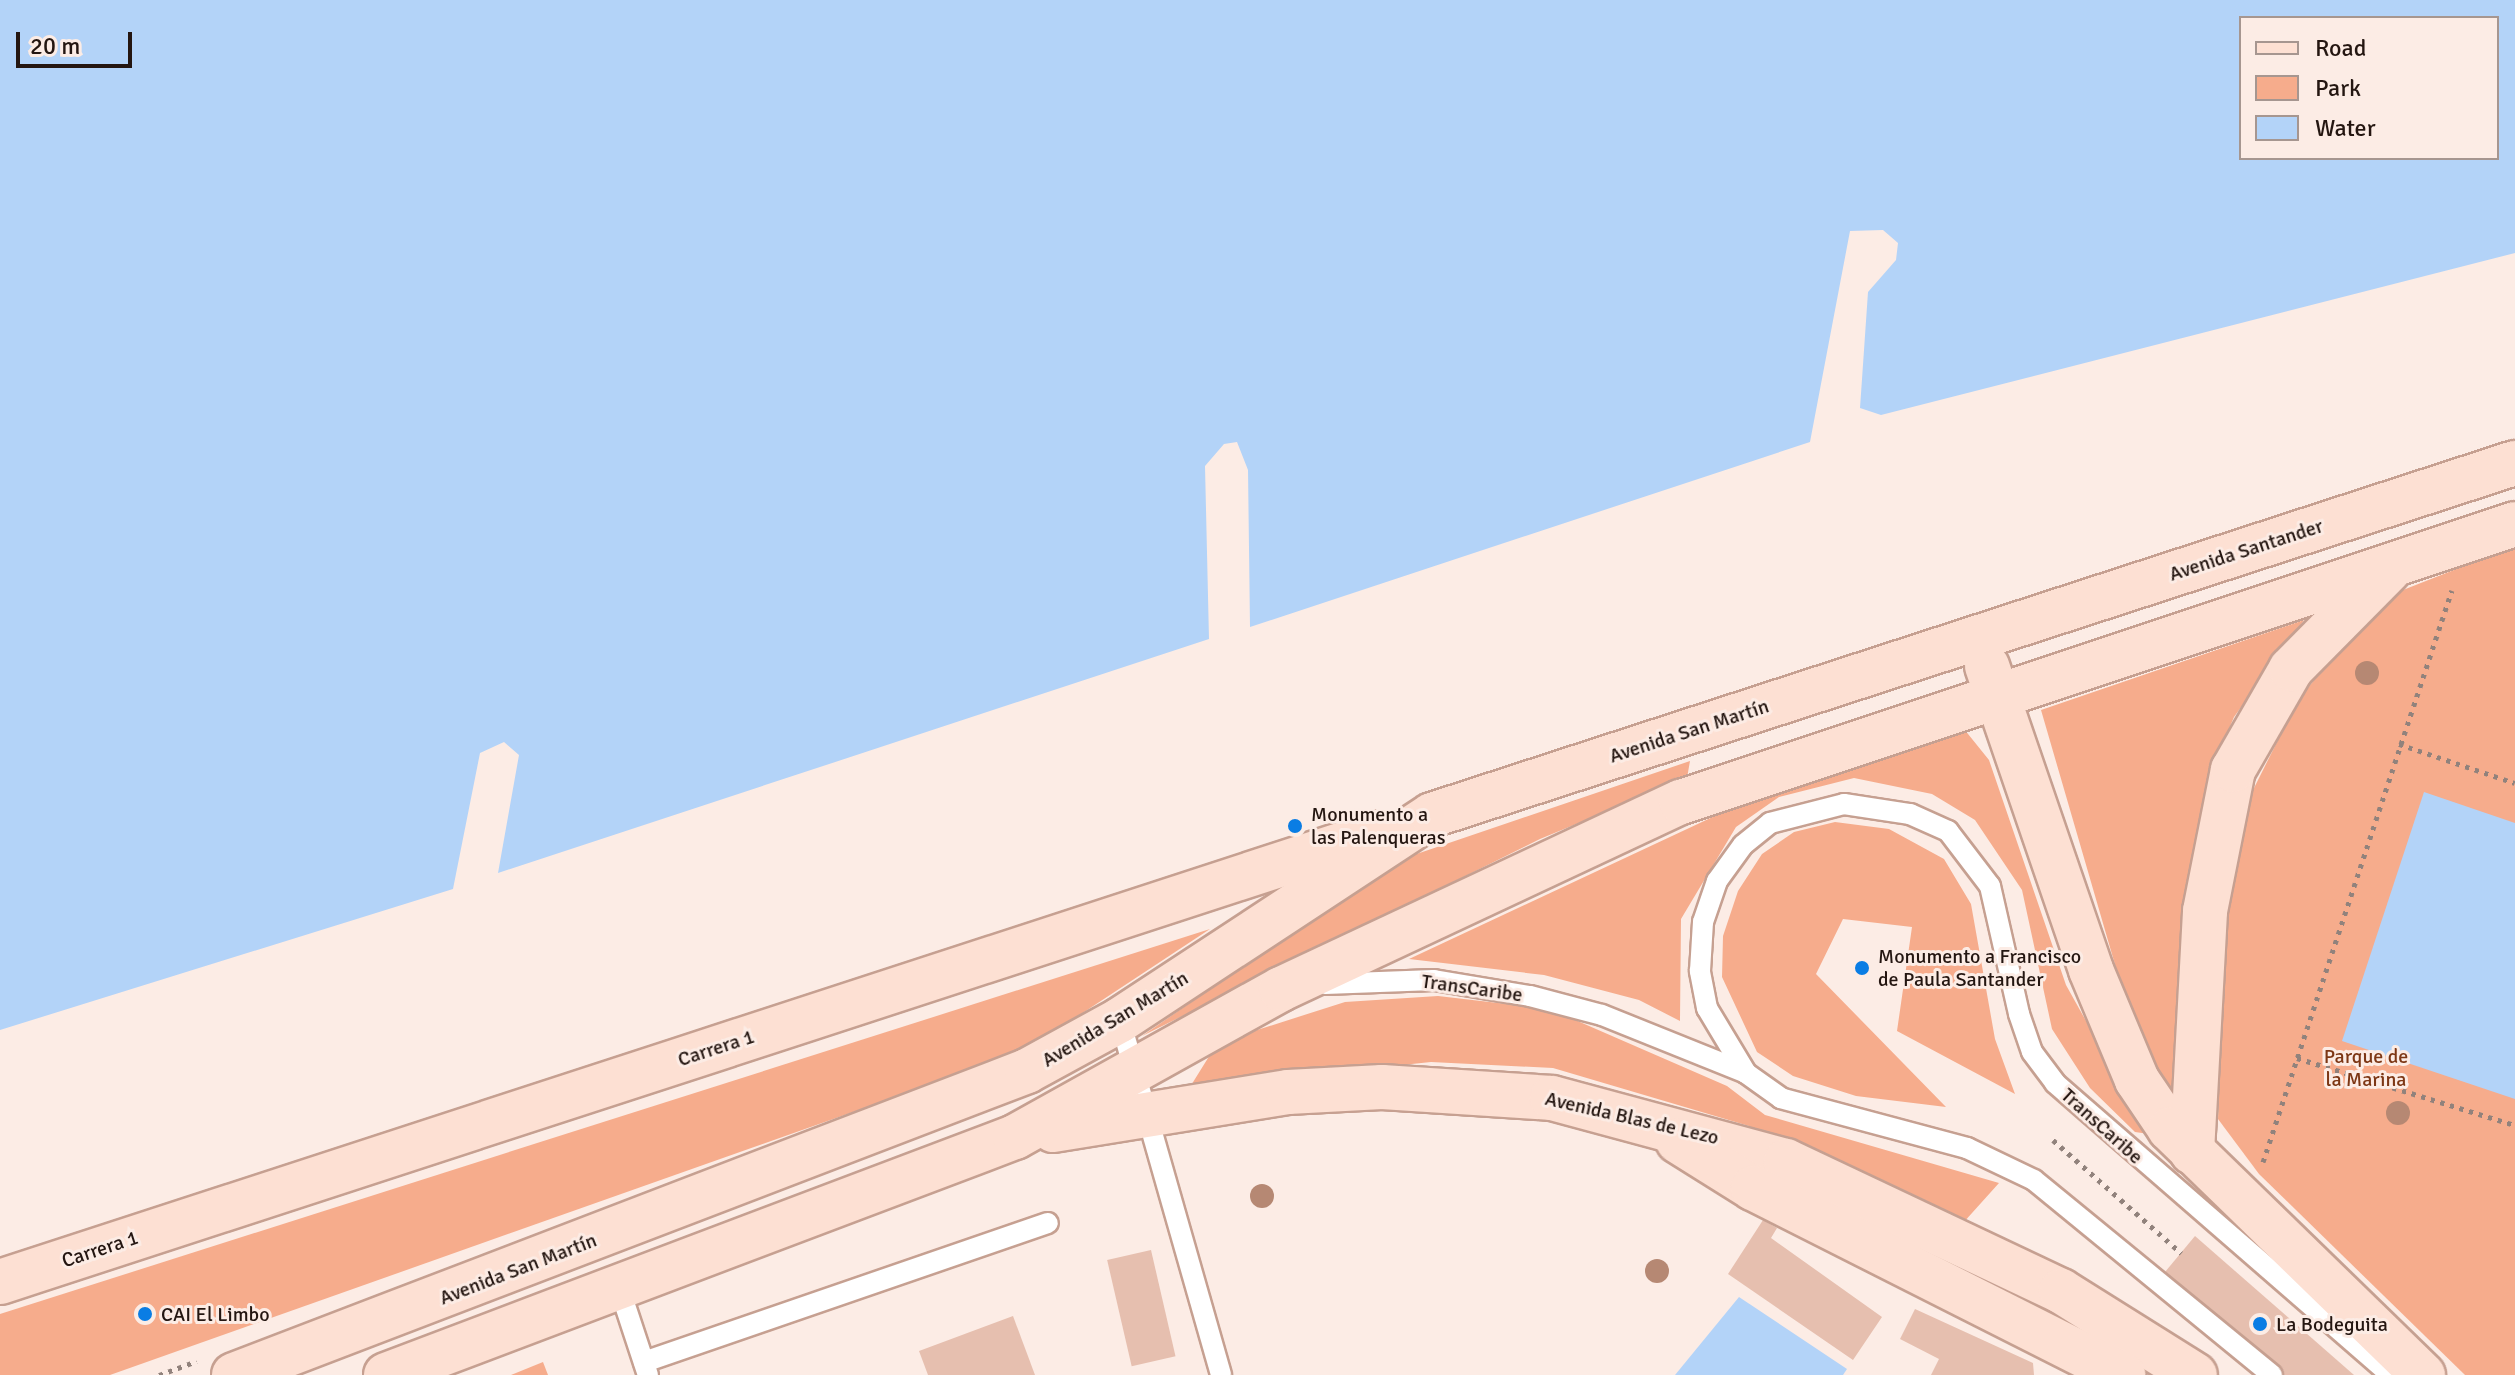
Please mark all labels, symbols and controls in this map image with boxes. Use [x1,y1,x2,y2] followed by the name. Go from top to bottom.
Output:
[20,16,136,66] scale bar
[2239,16,2499,160] legend
[30,31,80,61] text: 20 m
[2315,33,2366,63] text: Road
[2315,73,2361,103] text: Park
[2315,113,2375,143] text: Water
[2166,514,2326,586] street label: Avenida Santander
[1606,694,1772,768] street label: Avenida San Martín
[1311,802,1445,849] place label: Monumento a las Palenqueras
[1286,817,1304,835] marker: Monumento a las Palenqueras
[1878,944,2081,991] place label: Monumento a Francisco de Paula Santander
[1853,959,1871,977] marker: Monumento a Francisco de Paula Santander
[1038,966,1192,1072] street label: Avenida San Martín
[1420,969,1524,1007] street label: TransCaribe
[675,1024,757,1072] street label: Carrera 1
[2324,1045,2408,1092] park label: Parque de la Marina
[2056,1083,2148,1169] street label: TransCaribe
[1543,1086,1721,1150] street label: Avenida Blas de Lezo
[59,1225,141,1273] street label: Carrera 1
[436,1228,600,1310] street label: Avenida San Martín
[161,1302,270,1326] place label: CAI El Limbo
[136,1305,154,1323] marker: CAI El Limbo
[2276,1312,2388,1336] place label: La Bodeguita
[2251,1315,2269,1333] marker: La Bodeguita

